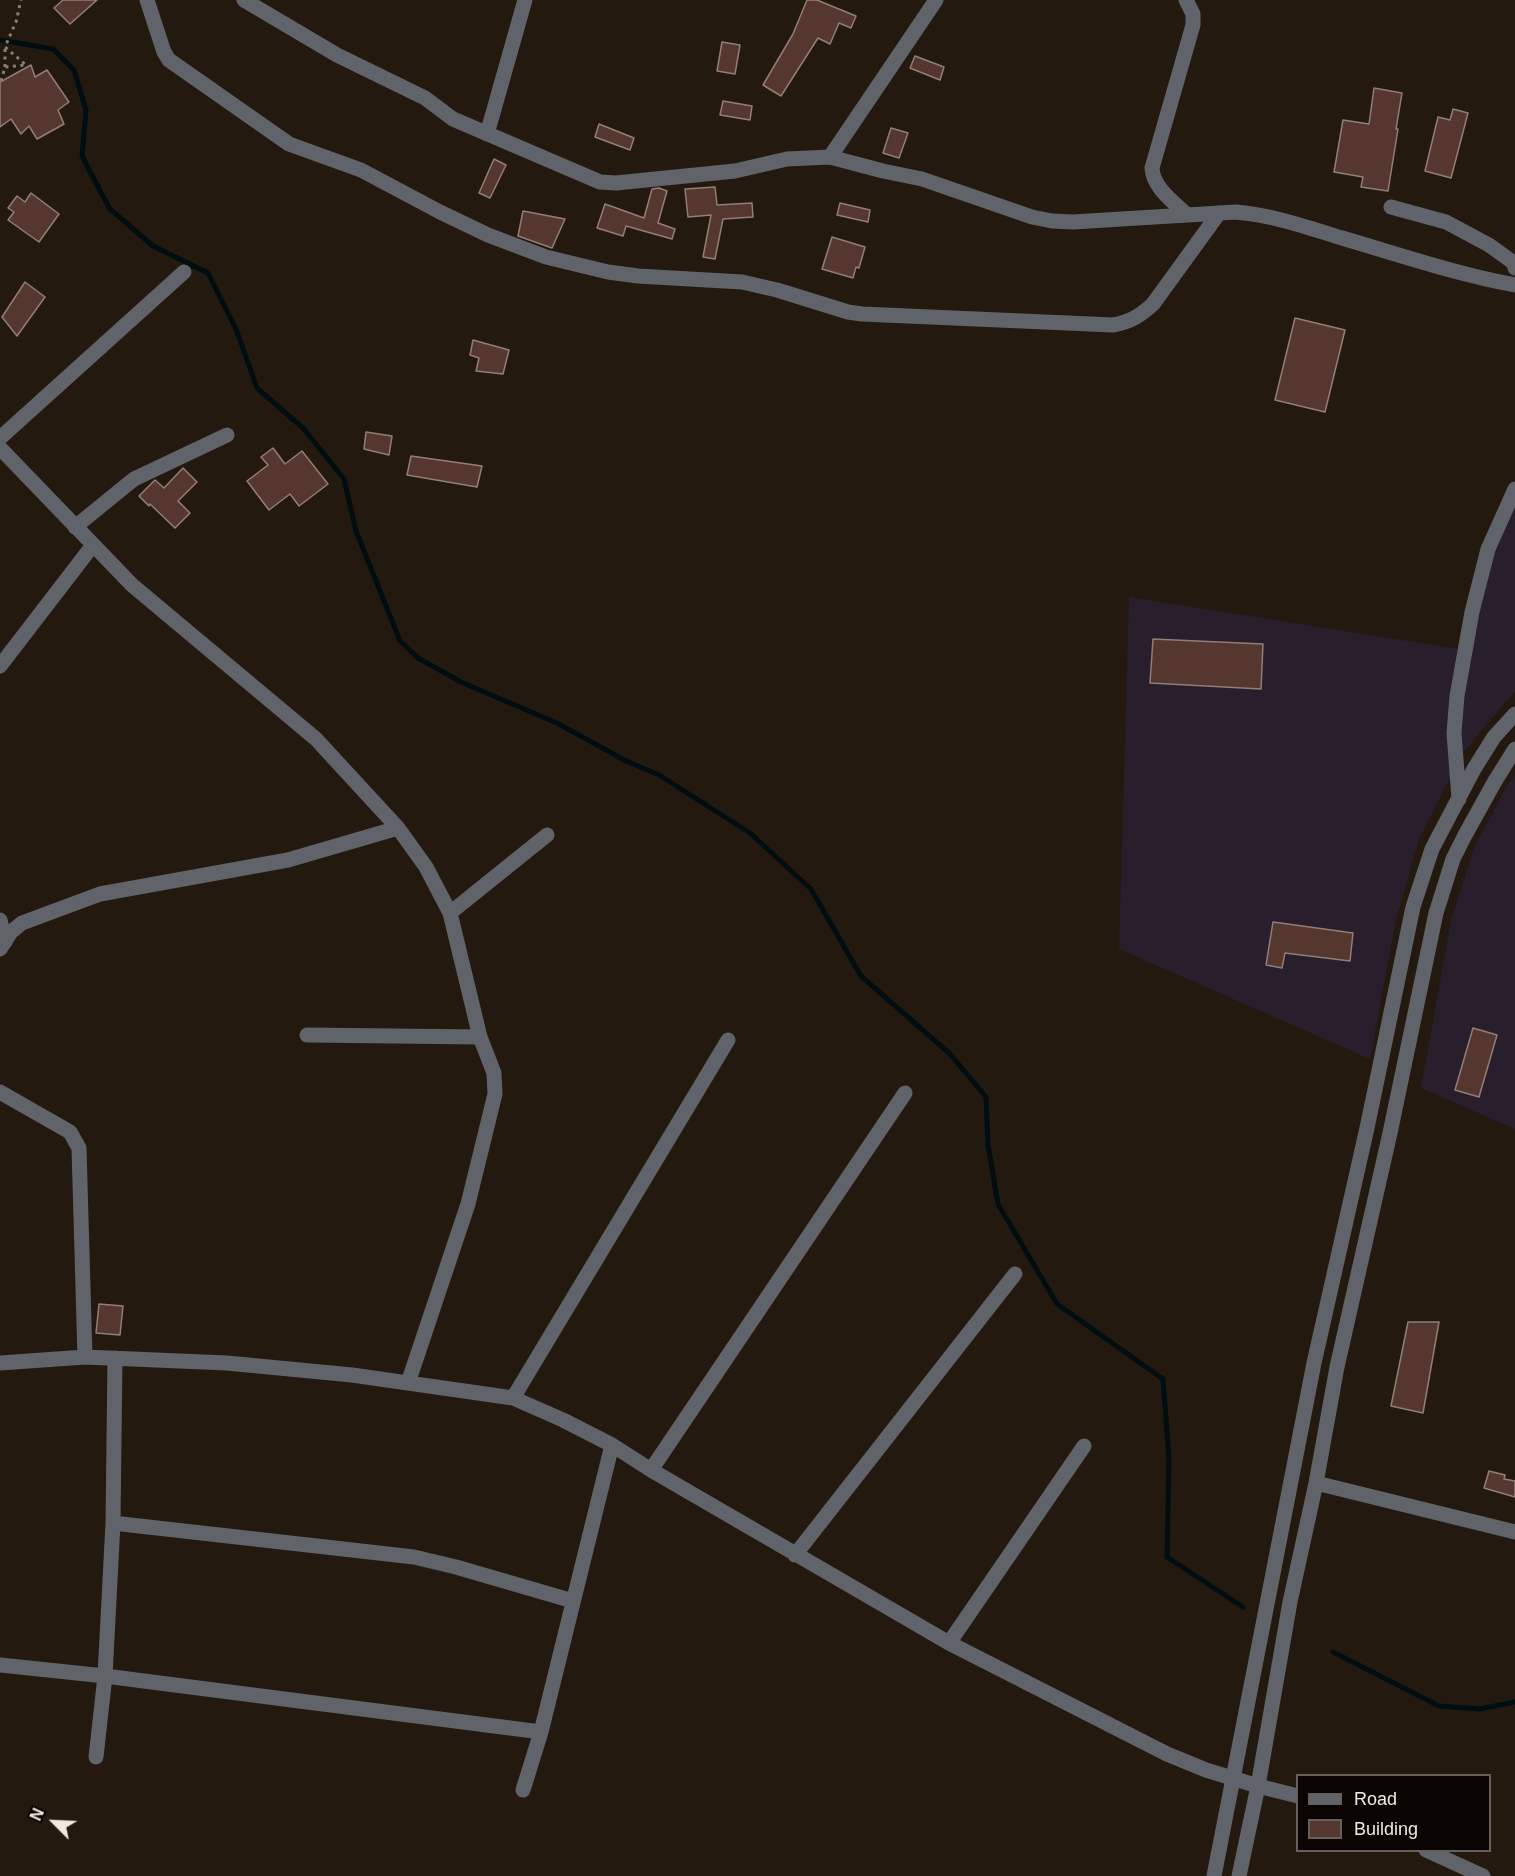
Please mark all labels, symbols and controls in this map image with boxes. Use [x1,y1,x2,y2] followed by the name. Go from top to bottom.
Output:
[1296,1774,1491,1852] legend
[1354,1789,1397,1809] text: Road
[24,1792,84,1852] north arrow
[27,1806,47,1823] text: N
[1354,1819,1418,1839] text: Building

